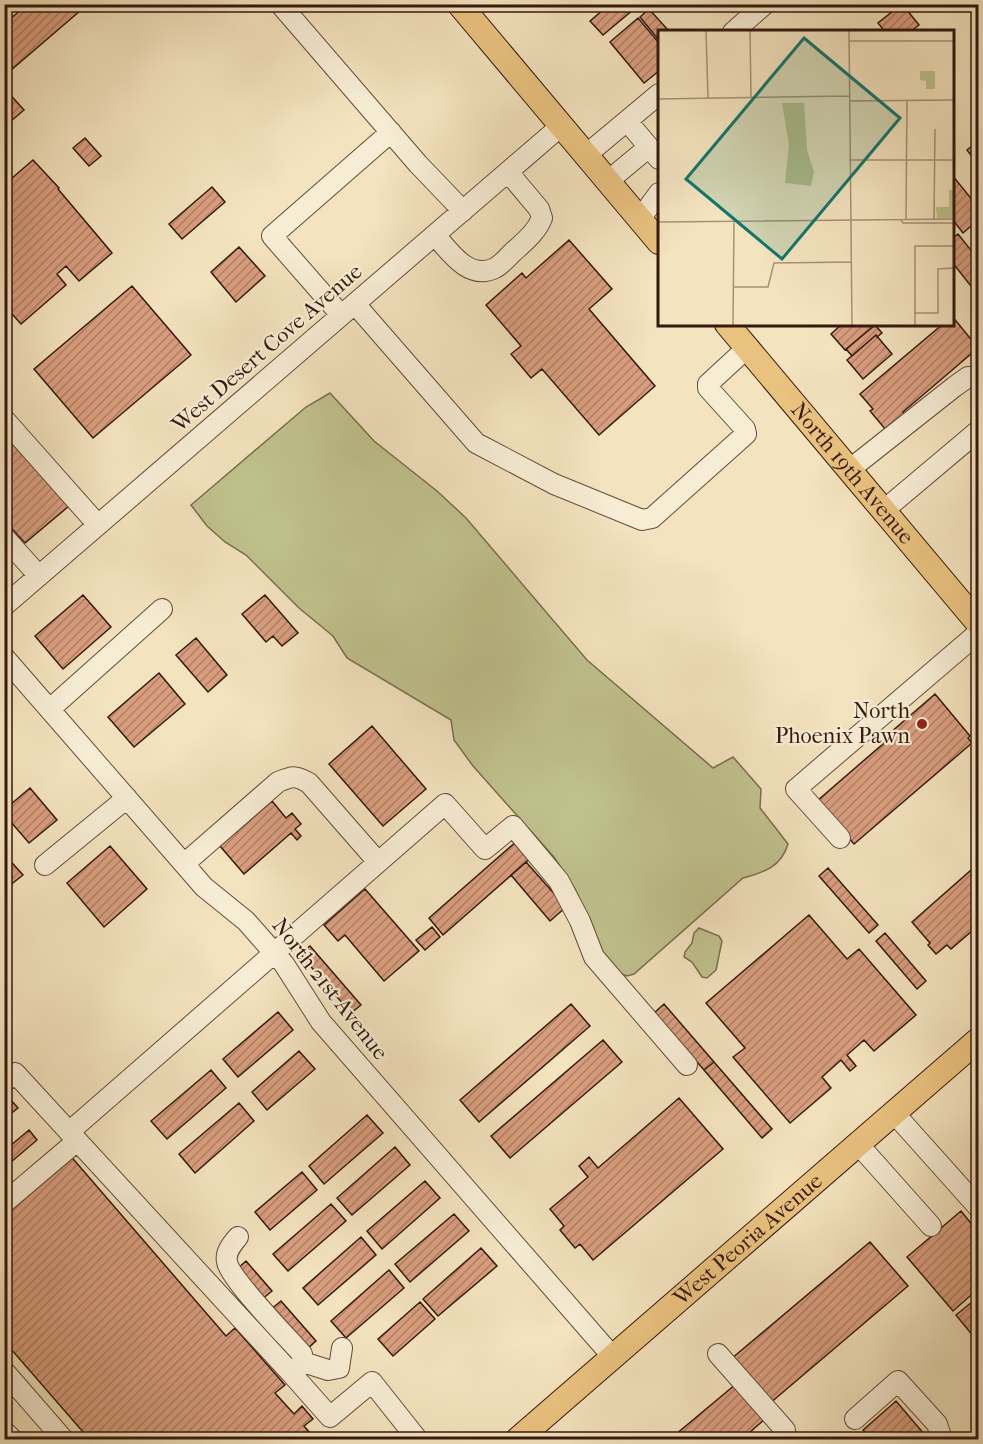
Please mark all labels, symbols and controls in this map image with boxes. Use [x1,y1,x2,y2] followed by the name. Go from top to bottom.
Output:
[658,30,953,326] inset map
[166,258,367,438] street label: West Desert Cove Avenue
[785,397,919,550] street label: North 19th Avenue
[775,698,911,749] place label: North Phoenix Pawn
[915,717,929,731] marker: North Phoenix Pawn
[267,913,393,1065] street label: North 21st Avenue
[668,1168,828,1312] street label: West Peoria Avenue

